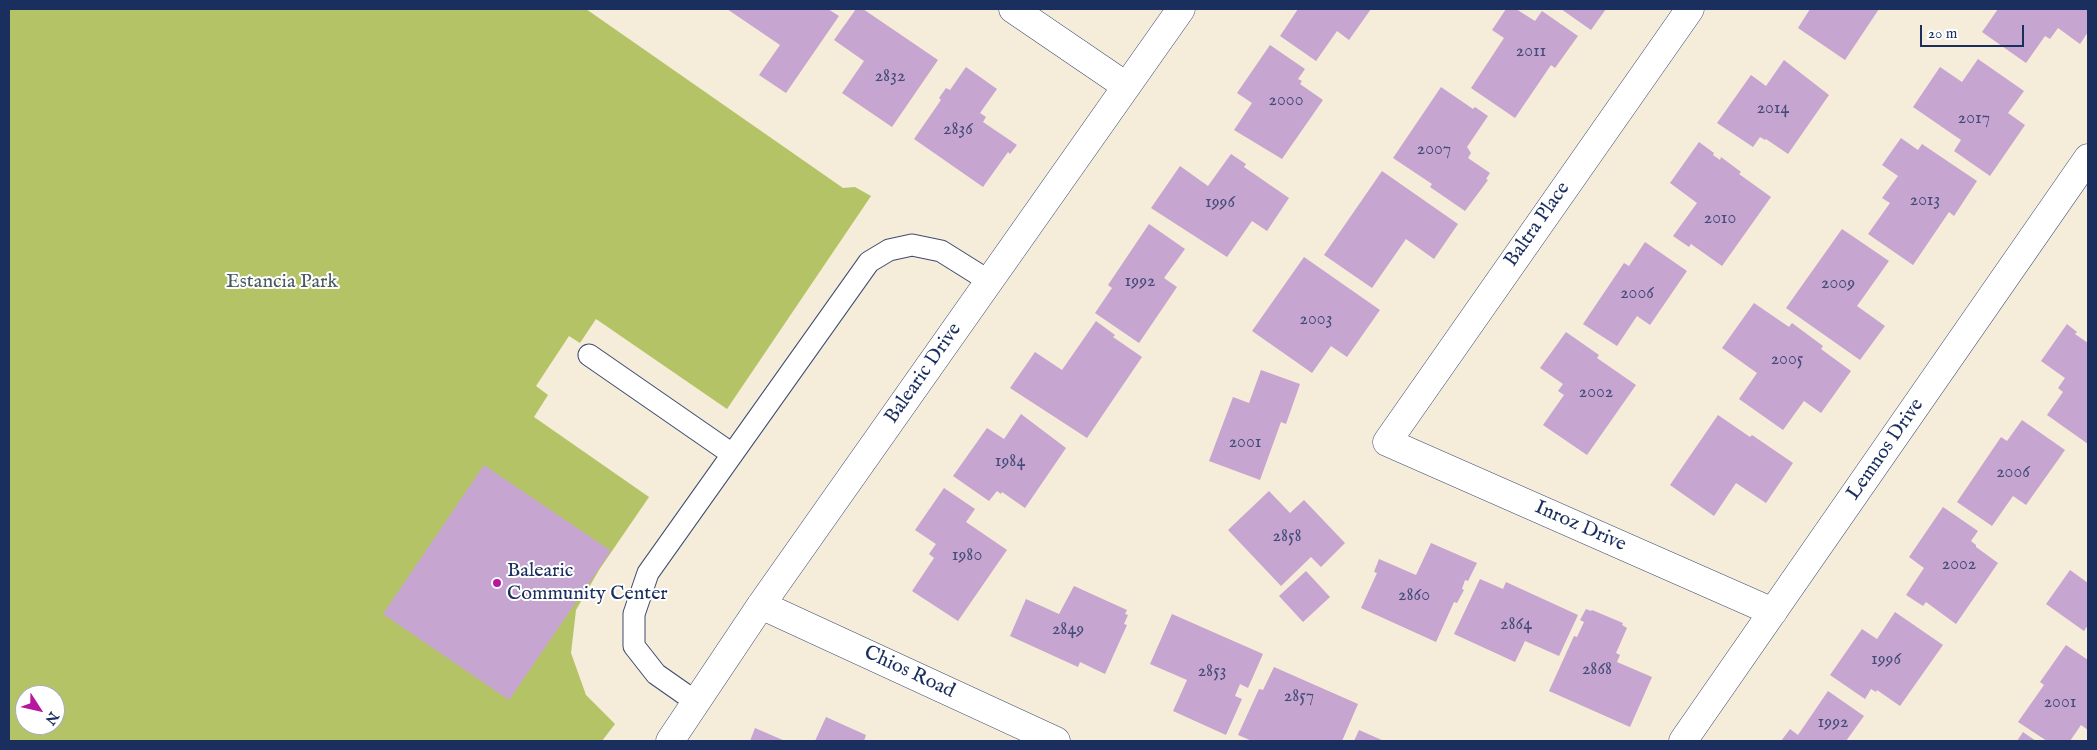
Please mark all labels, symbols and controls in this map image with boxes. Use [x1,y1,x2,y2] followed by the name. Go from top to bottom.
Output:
[1922,15,2026,47] scale bar
[1928,24,1957,43] text: 20 m
[1516,41,1546,63] house number: 2011
[875,66,905,88] house number: 2832
[1269,90,1303,112] house number: 2000
[1757,98,1789,120] house number: 2014
[1958,108,1990,130] house number: 2017
[943,119,973,141] house number: 2836
[1417,139,1451,161] house number: 2007
[1500,178,1576,272] street label: Baltra Place
[1910,190,1940,212] house number: 2013
[1205,192,1235,214] house number: 1996
[1704,208,1736,230] house number: 2010
[226,271,338,295] park label: Estancia Park
[1125,271,1155,293] house number: 1992
[1821,273,1855,295] house number: 2009
[1620,283,1654,305] house number: 2006
[1300,309,1332,331] house number: 2003
[881,319,967,429] street label: Balearic Drive
[1771,349,1803,371] house number: 2005
[1579,382,1613,404] house number: 2002
[1842,395,1930,505] street label: Lemnos Drive
[1229,432,1261,454] house number: 2001
[995,451,1025,473] house number: 1984
[1996,462,2030,484] house number: 2006
[1531,496,1629,558] street label: Inroz Drive
[1272,526,1302,548] house number: 2858
[952,545,982,567] house number: 1980
[1942,554,1976,576] house number: 2002
[507,560,668,607] place label: Balearic Community Center
[491,577,503,589] marker: Balearic Community Center
[1398,585,1430,607] house number: 2860
[1500,614,1532,636] house number: 2864
[1052,619,1084,641] house number: 2849
[860,642,958,704] street label: Chios Road
[1871,649,1901,671] house number: 1996
[1582,659,1612,681] house number: 2868
[1198,661,1226,683] house number: 2853
[15,685,65,735] north arrow
[1284,686,1314,708] house number: 2857
[2044,692,2076,714] house number: 2001
[41,708,62,728] text: N
[1818,712,1848,734] house number: 1992

